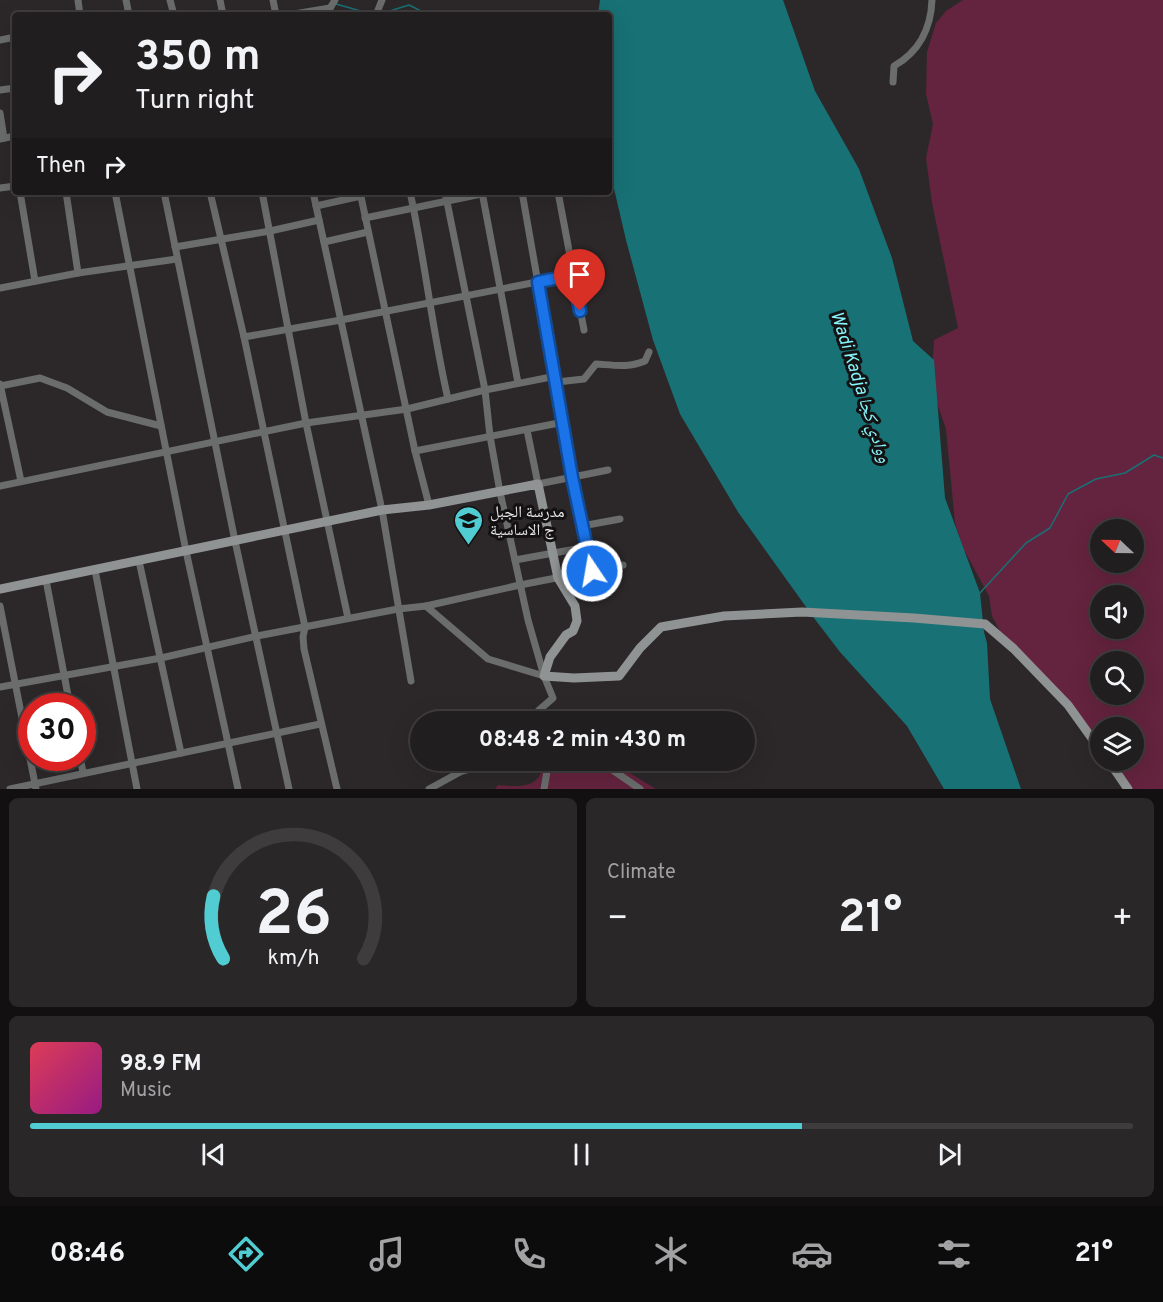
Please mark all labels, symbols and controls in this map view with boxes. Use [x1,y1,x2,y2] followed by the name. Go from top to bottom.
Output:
[135,32,261,85] text: 350 m
[36,36,114,114] icon: right
[135,84,254,118] text: Turn right
[98,150,131,183] icon: right
[36,153,86,180] text: Then
[554,249,605,311] pin
[563,258,596,291] icon: arrive
[823,309,895,467] water label: Wadi Kadja ووادي كجا
[490,503,565,541] place label: مدرسة الجبل ج الاساسية
[453,504,485,546] school or university icon: مدرسة الجبل ج الاساسية
[1090,519,1144,573] north arrow
[1090,519,1144,771] map controls
[560,539,624,603] position arrow
[1090,585,1144,639] button: sound
[1090,651,1144,705] button: search
[18,693,96,771] speed limit sign: 30
[1090,717,1144,771] button: layers
[479,727,686,754] text: 08:48 · 2 min · 430 m
[607,860,676,886] text: Climate
[255,878,331,957] text: 26
[838,891,902,948] text: 21°
[607,899,628,941] text: −
[1112,899,1133,941] text: +
[267,946,319,973] text: km/h
[120,1051,202,1078] text: 98.9 FM
[120,1078,172,1104] text: Music
[197,1138,230,1171] icon: previous
[565,1138,598,1171] icon: pause
[933,1138,966,1171] icon: next
[225,1233,267,1275] icon: directions
[366,1233,408,1275] icon: music
[508,1233,550,1275] icon: phone
[650,1233,692,1275] icon: climate
[791,1233,833,1275] icon: car
[933,1233,975,1275] icon: filters
[50,1237,125,1271] text: 08:46
[1075,1237,1113,1271] text: 21°

